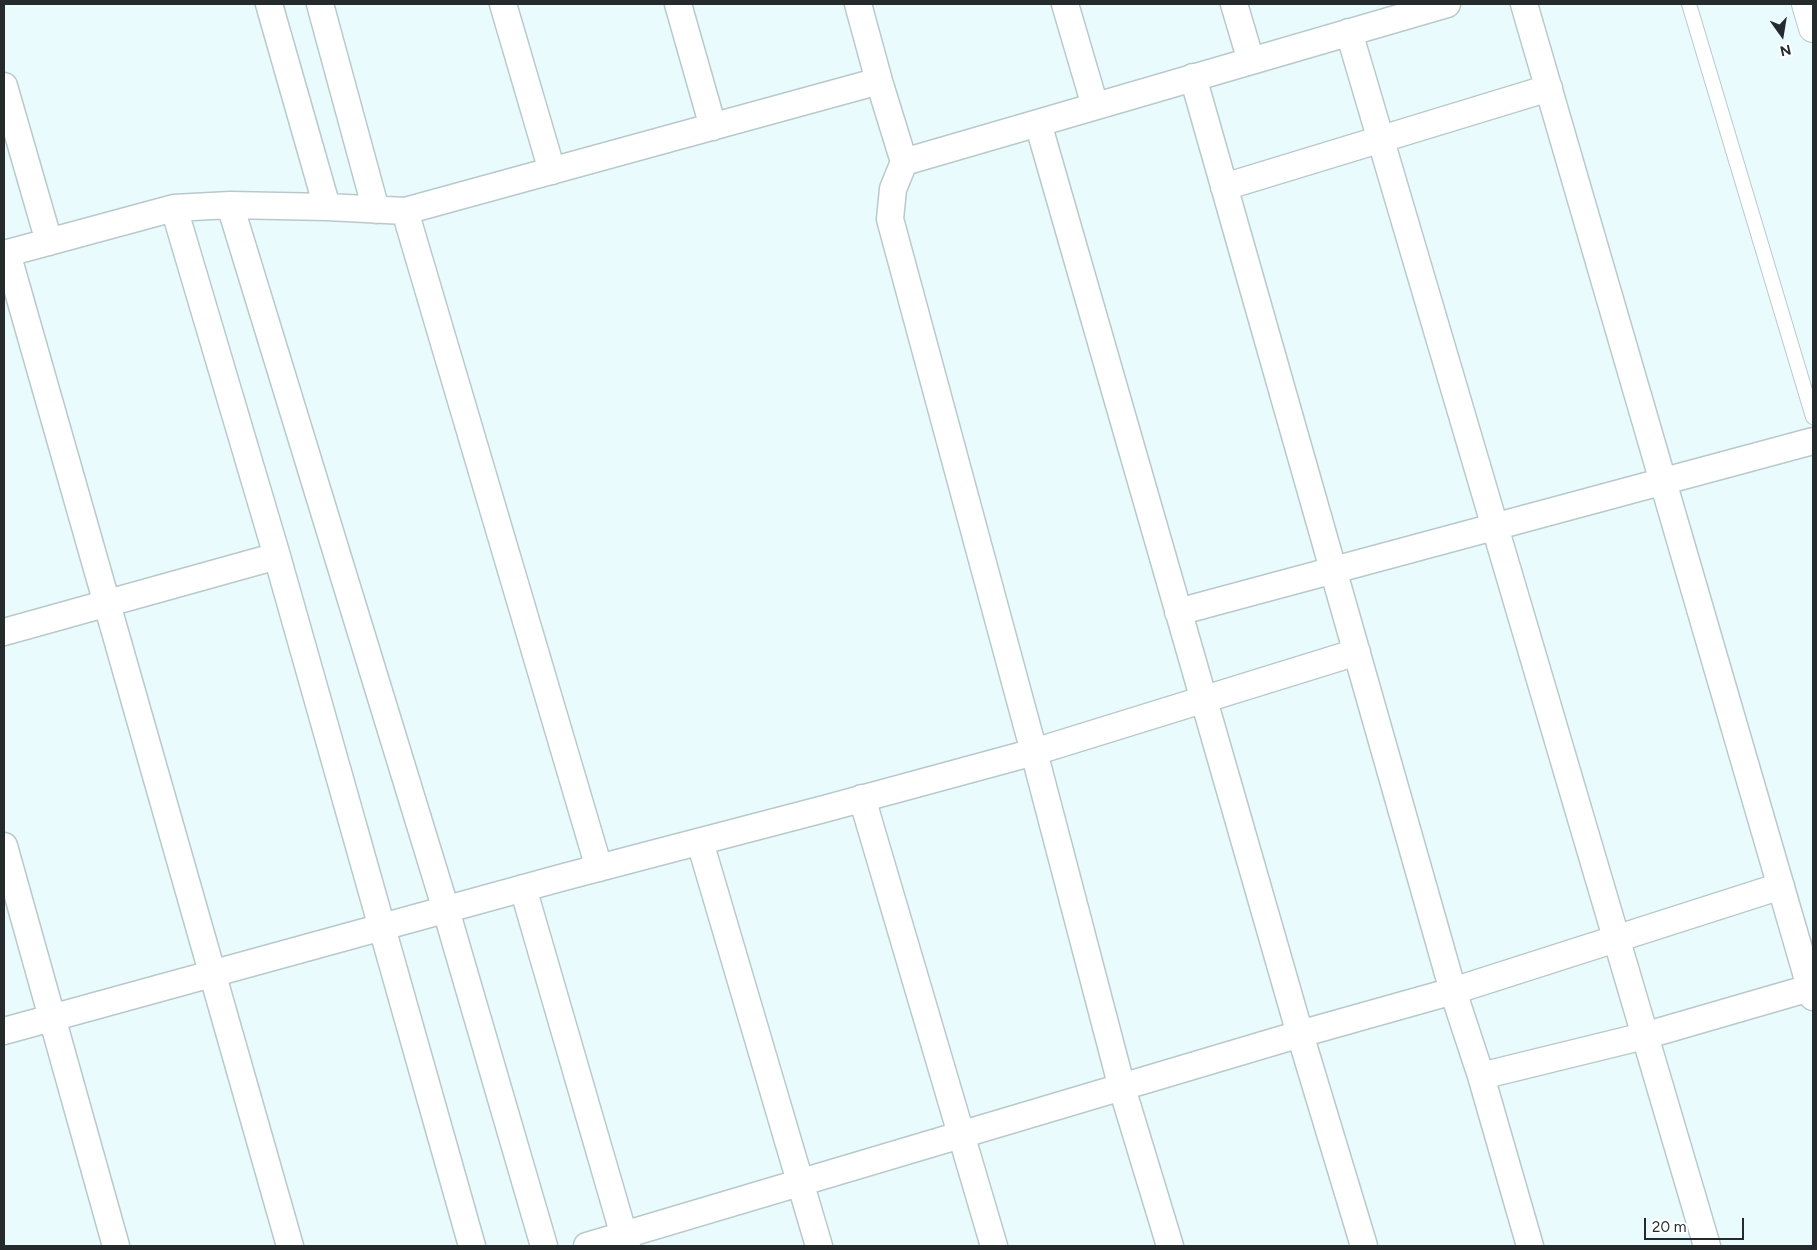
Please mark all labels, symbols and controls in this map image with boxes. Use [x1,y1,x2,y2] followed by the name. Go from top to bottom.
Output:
[1757,10,1807,60] north arrow
[1778,41,1793,60] text: N
[1647,1208,1747,1240] scale bar
[1652,1218,1686,1236] text: 20 m

